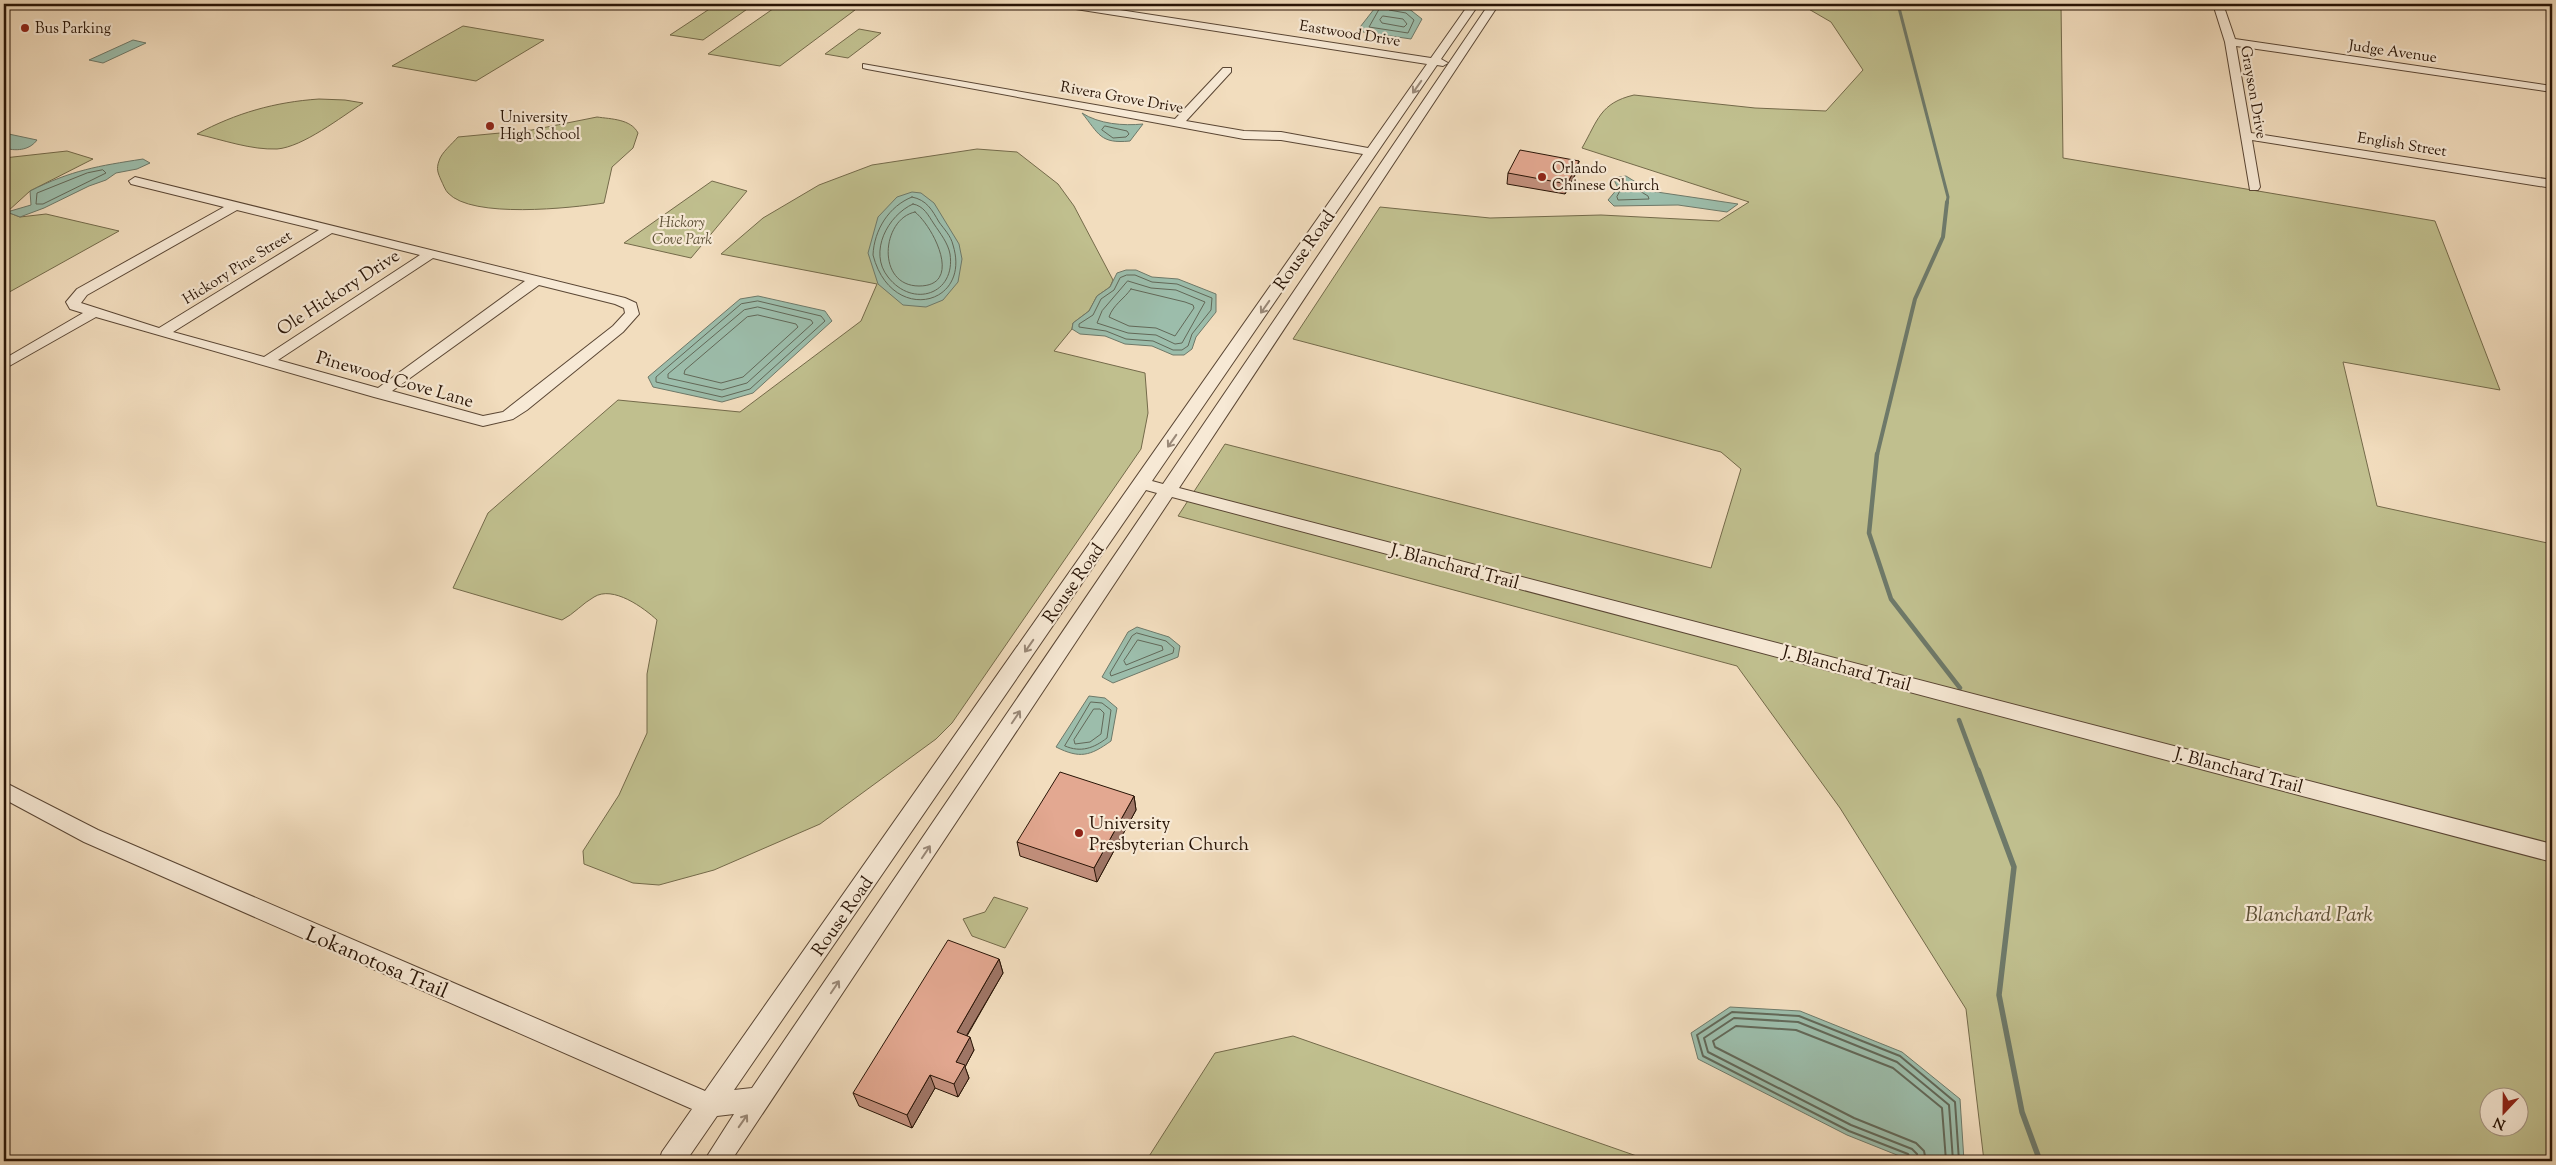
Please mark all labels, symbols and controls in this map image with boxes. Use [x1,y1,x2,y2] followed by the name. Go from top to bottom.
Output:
[1298,16,1402,53] street label: Eastwood Drive
[35,19,111,40] place label: Bus Parking
[19,22,31,34] marker: Bus Parking
[2346,36,2438,69] street label: Judge Avenue
[2234,44,2271,141] street label: Grayson Drive
[1059,77,1185,120] street label: Rivera Grove Drive
[1412,80,1422,94] one-way arrow
[500,108,580,146] place label: University High School
[484,120,496,132] marker: University High School
[2356,128,2448,163] street label: English Street
[1552,159,1660,197] place label: Orlando Chinese Church
[1536,171,1548,183] marker: Orlando Chinese Church
[1268,206,1343,296] street label: Rouse Road
[652,213,712,251] park label: Hickory Cove Park
[179,226,296,310] street label: Hickory Pine Street
[273,244,406,343] street label: Ole Hickory Drive
[1260,300,1270,314] one-way arrow
[313,346,476,416] street label: Pinewood Cove Lane
[1167,433,1177,447] one-way arrow
[1386,538,1522,598] street label: J. Blanchard Trail
[1037,539,1112,629] street label: Rouse Road
[1024,638,1034,652] one-way arrow
[1778,640,1914,700] street label: J. Blanchard Trail
[1011,710,1021,724] one-way arrow
[2170,742,2306,802] street label: J. Blanchard Trail
[1089,812,1249,859] place label: University Presbyterian Church
[1073,827,1085,839] marker: University Presbyterian Church
[921,845,931,859] one-way arrow
[806,872,881,962] street label: Rouse Road
[2245,901,2373,931] park label: Blanchard Park
[300,920,452,1007] street label: Lokanotosa Trail
[830,980,840,994] one-way arrow
[2478,1088,2528,1138] north arrow
[2491,1111,2509,1134] text: N
[738,1114,748,1128] one-way arrow

